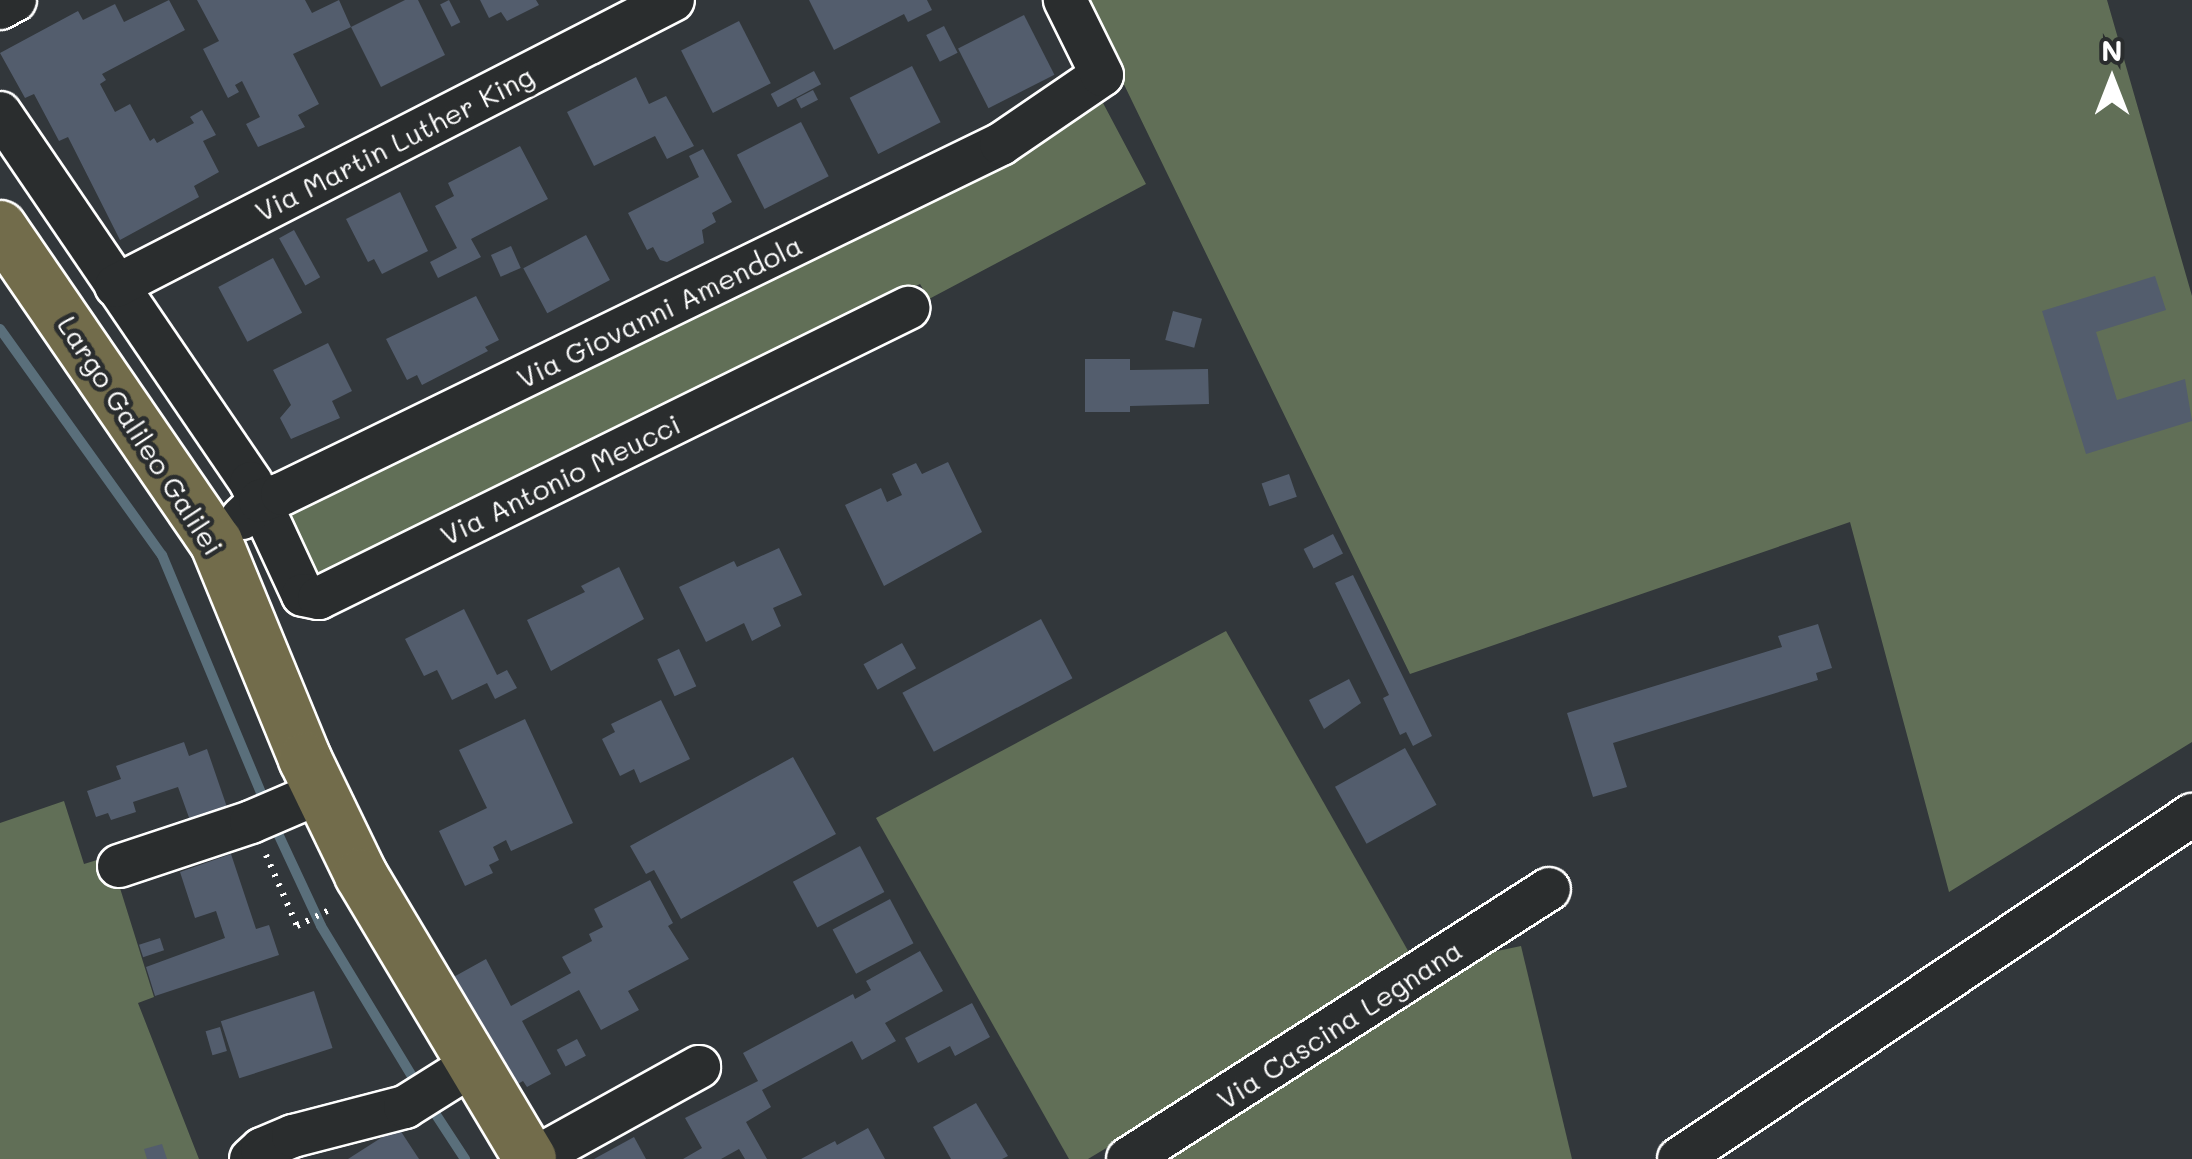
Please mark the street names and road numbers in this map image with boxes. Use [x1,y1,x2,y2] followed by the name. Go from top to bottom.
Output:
[249,58,539,228] street label: Via Martin Luther King
[511,227,807,395] street label: Via Giovanni Amendola
[51,309,231,561] street label: Largo Galileo Galilei
[434,406,686,552] street label: Via Antonio Meucci
[1210,932,1468,1116] street label: Via Cascina Legnana

